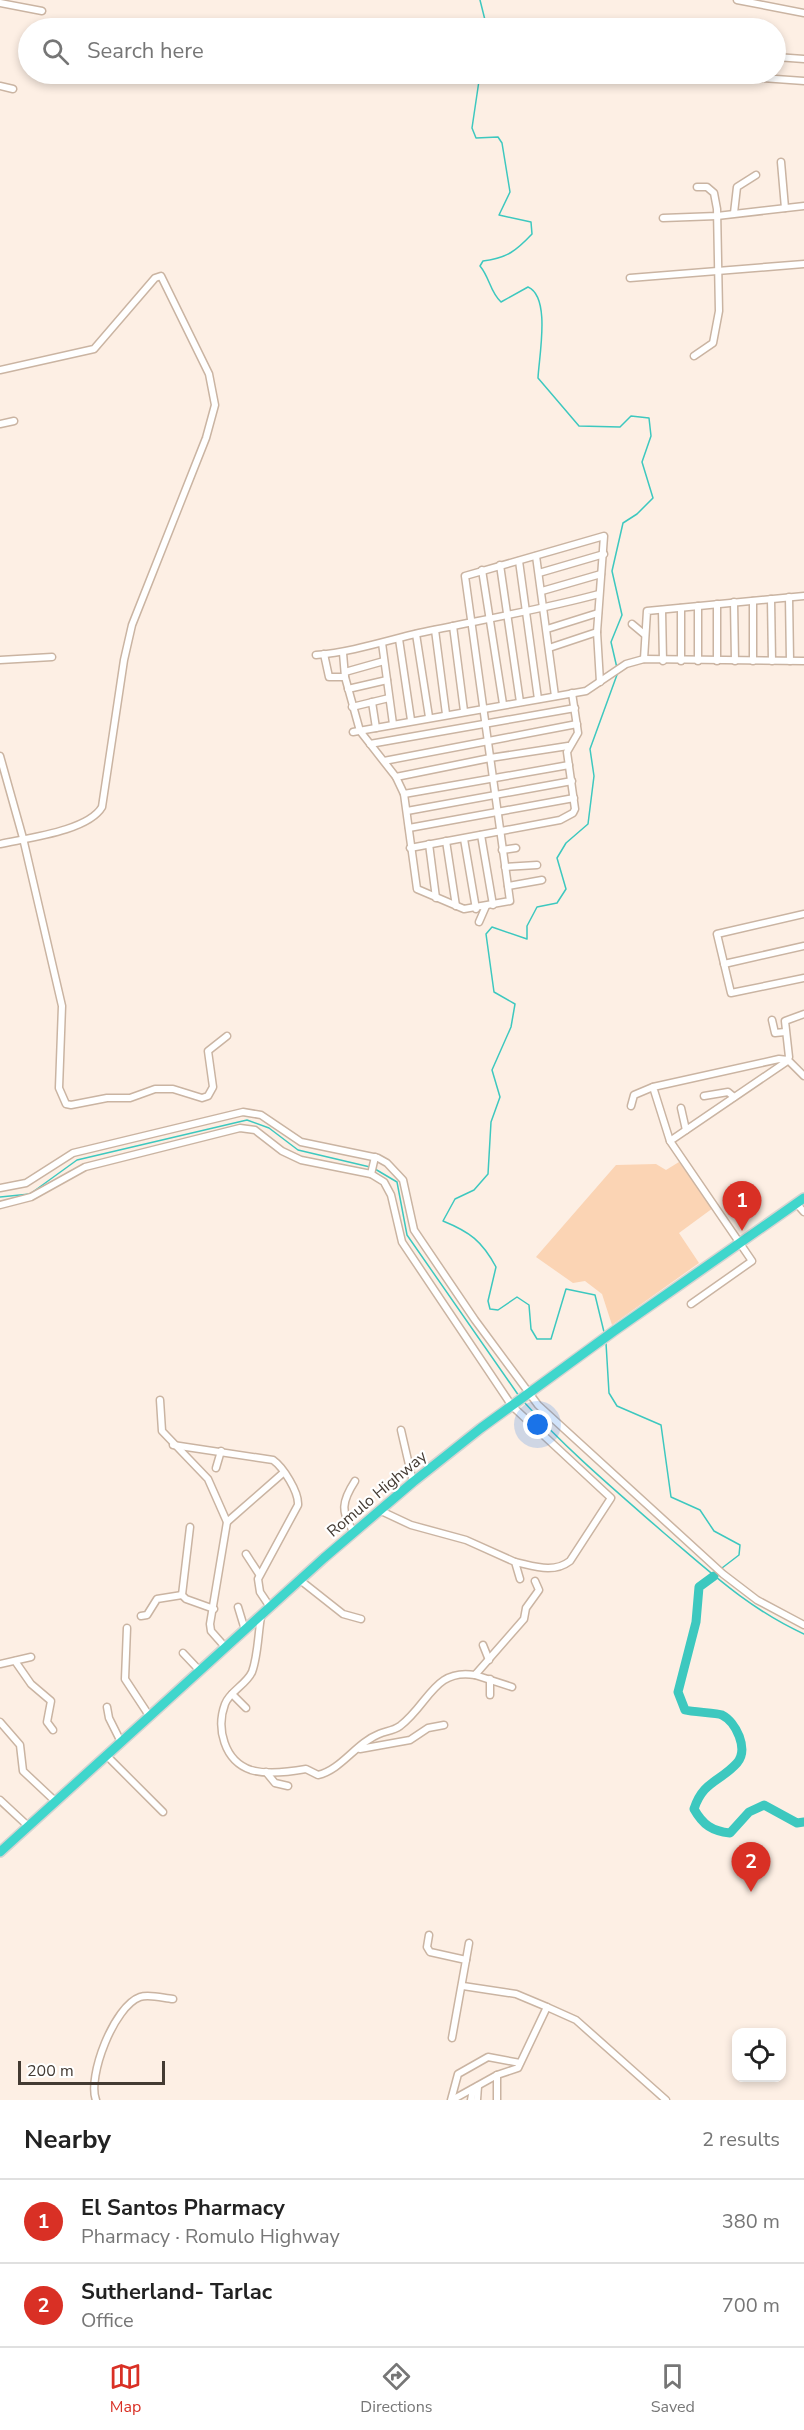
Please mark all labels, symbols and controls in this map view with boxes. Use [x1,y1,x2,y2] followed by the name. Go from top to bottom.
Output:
[18,18,786,84] search box
[39,35,72,68] icon: search
[87,36,204,66] text: Search here
[722,1182,762,1231] pin: 1
[523,1410,552,1439] your location
[322,1445,432,1542] street label: Romulo Highway
[732,1842,771,1892] pin: 2
[732,2028,786,2082] map controls
[732,2028,786,2082] button: locate
[18,2058,165,2086] scale bar
[27,2060,74,2082] text: 200 m
[24,2122,111,2157] text: Nearby
[702,2126,780,2153] text: 2 results
[81,2193,285,2223] text: El Santos Pharmacy
[38,2208,50,2235] text: 1
[722,2208,780,2235] text: 380 m
[81,2223,340,2250] text: Pharmacy · Romulo Highway
[81,2277,272,2307] text: Sutherland- Tarlac
[38,2292,50,2319] text: 2
[722,2292,780,2319] text: 700 m
[81,2307,134,2334] text: Office
[109,2360,142,2418] tab: Map
[360,2360,432,2418] tab: Directions
[651,2360,695,2418] tab: Saved

